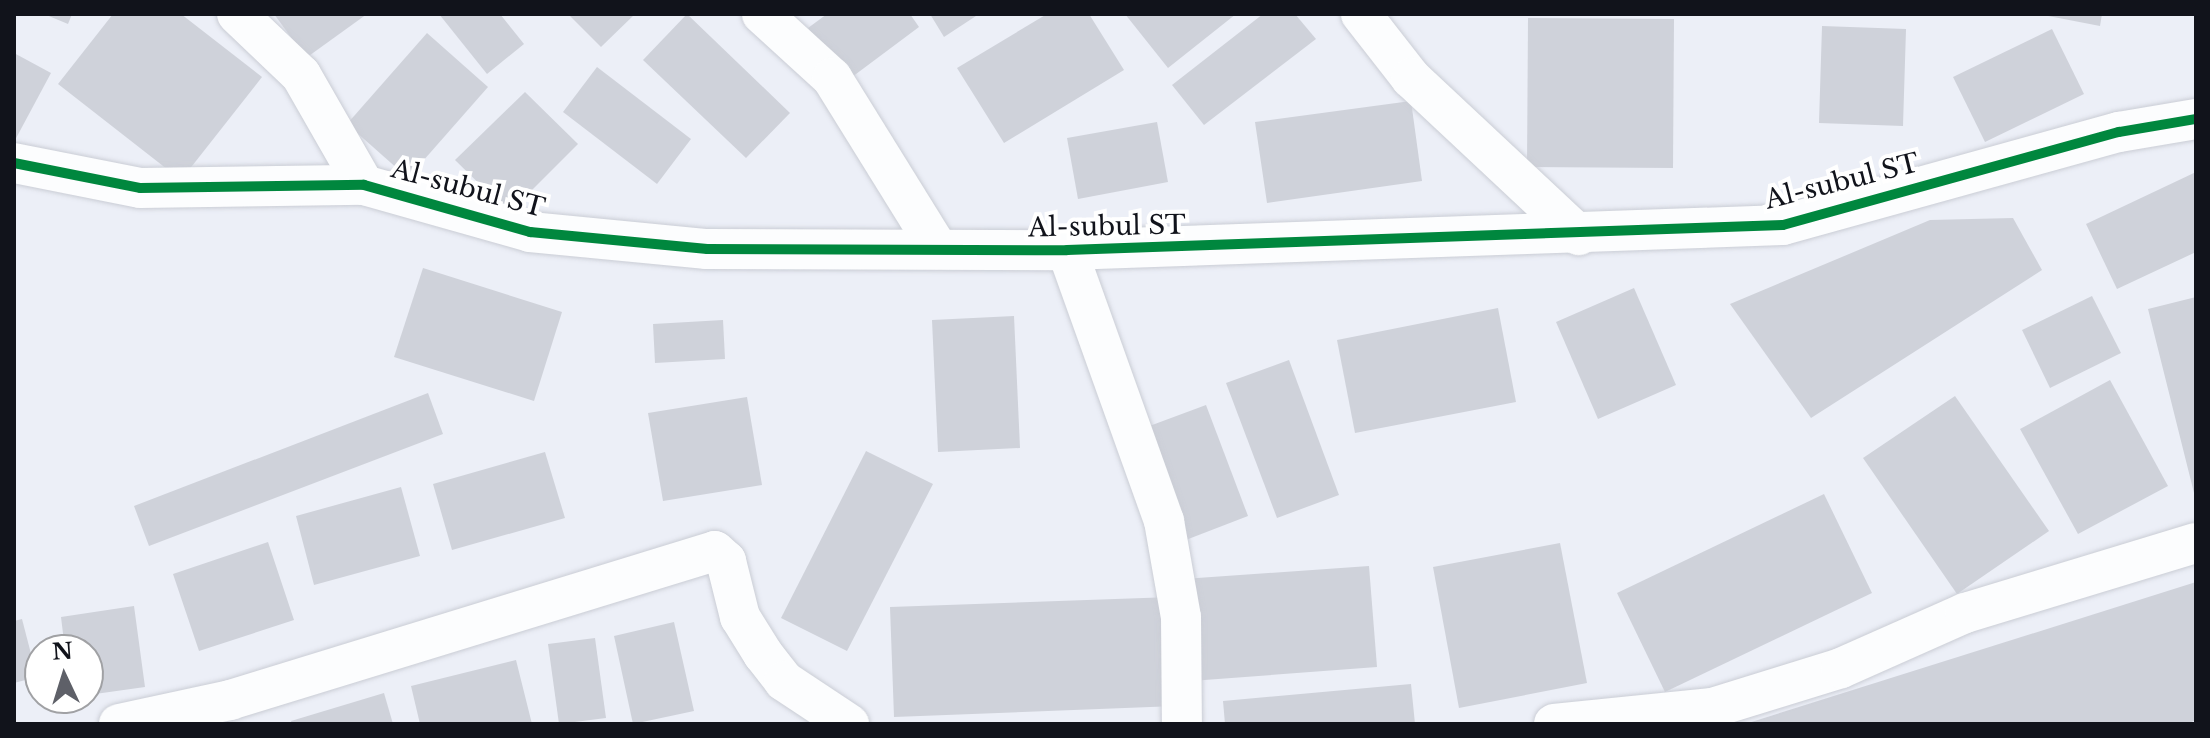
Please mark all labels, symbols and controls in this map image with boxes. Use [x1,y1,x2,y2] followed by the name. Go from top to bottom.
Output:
[1762,148,1922,216] street label: Al-subul ST
[388,154,548,224] street label: Al-subul ST
[1028,210,1186,244] street label: Al-subul ST
[24,634,104,714] north arrow
[51,637,74,666] text: N

